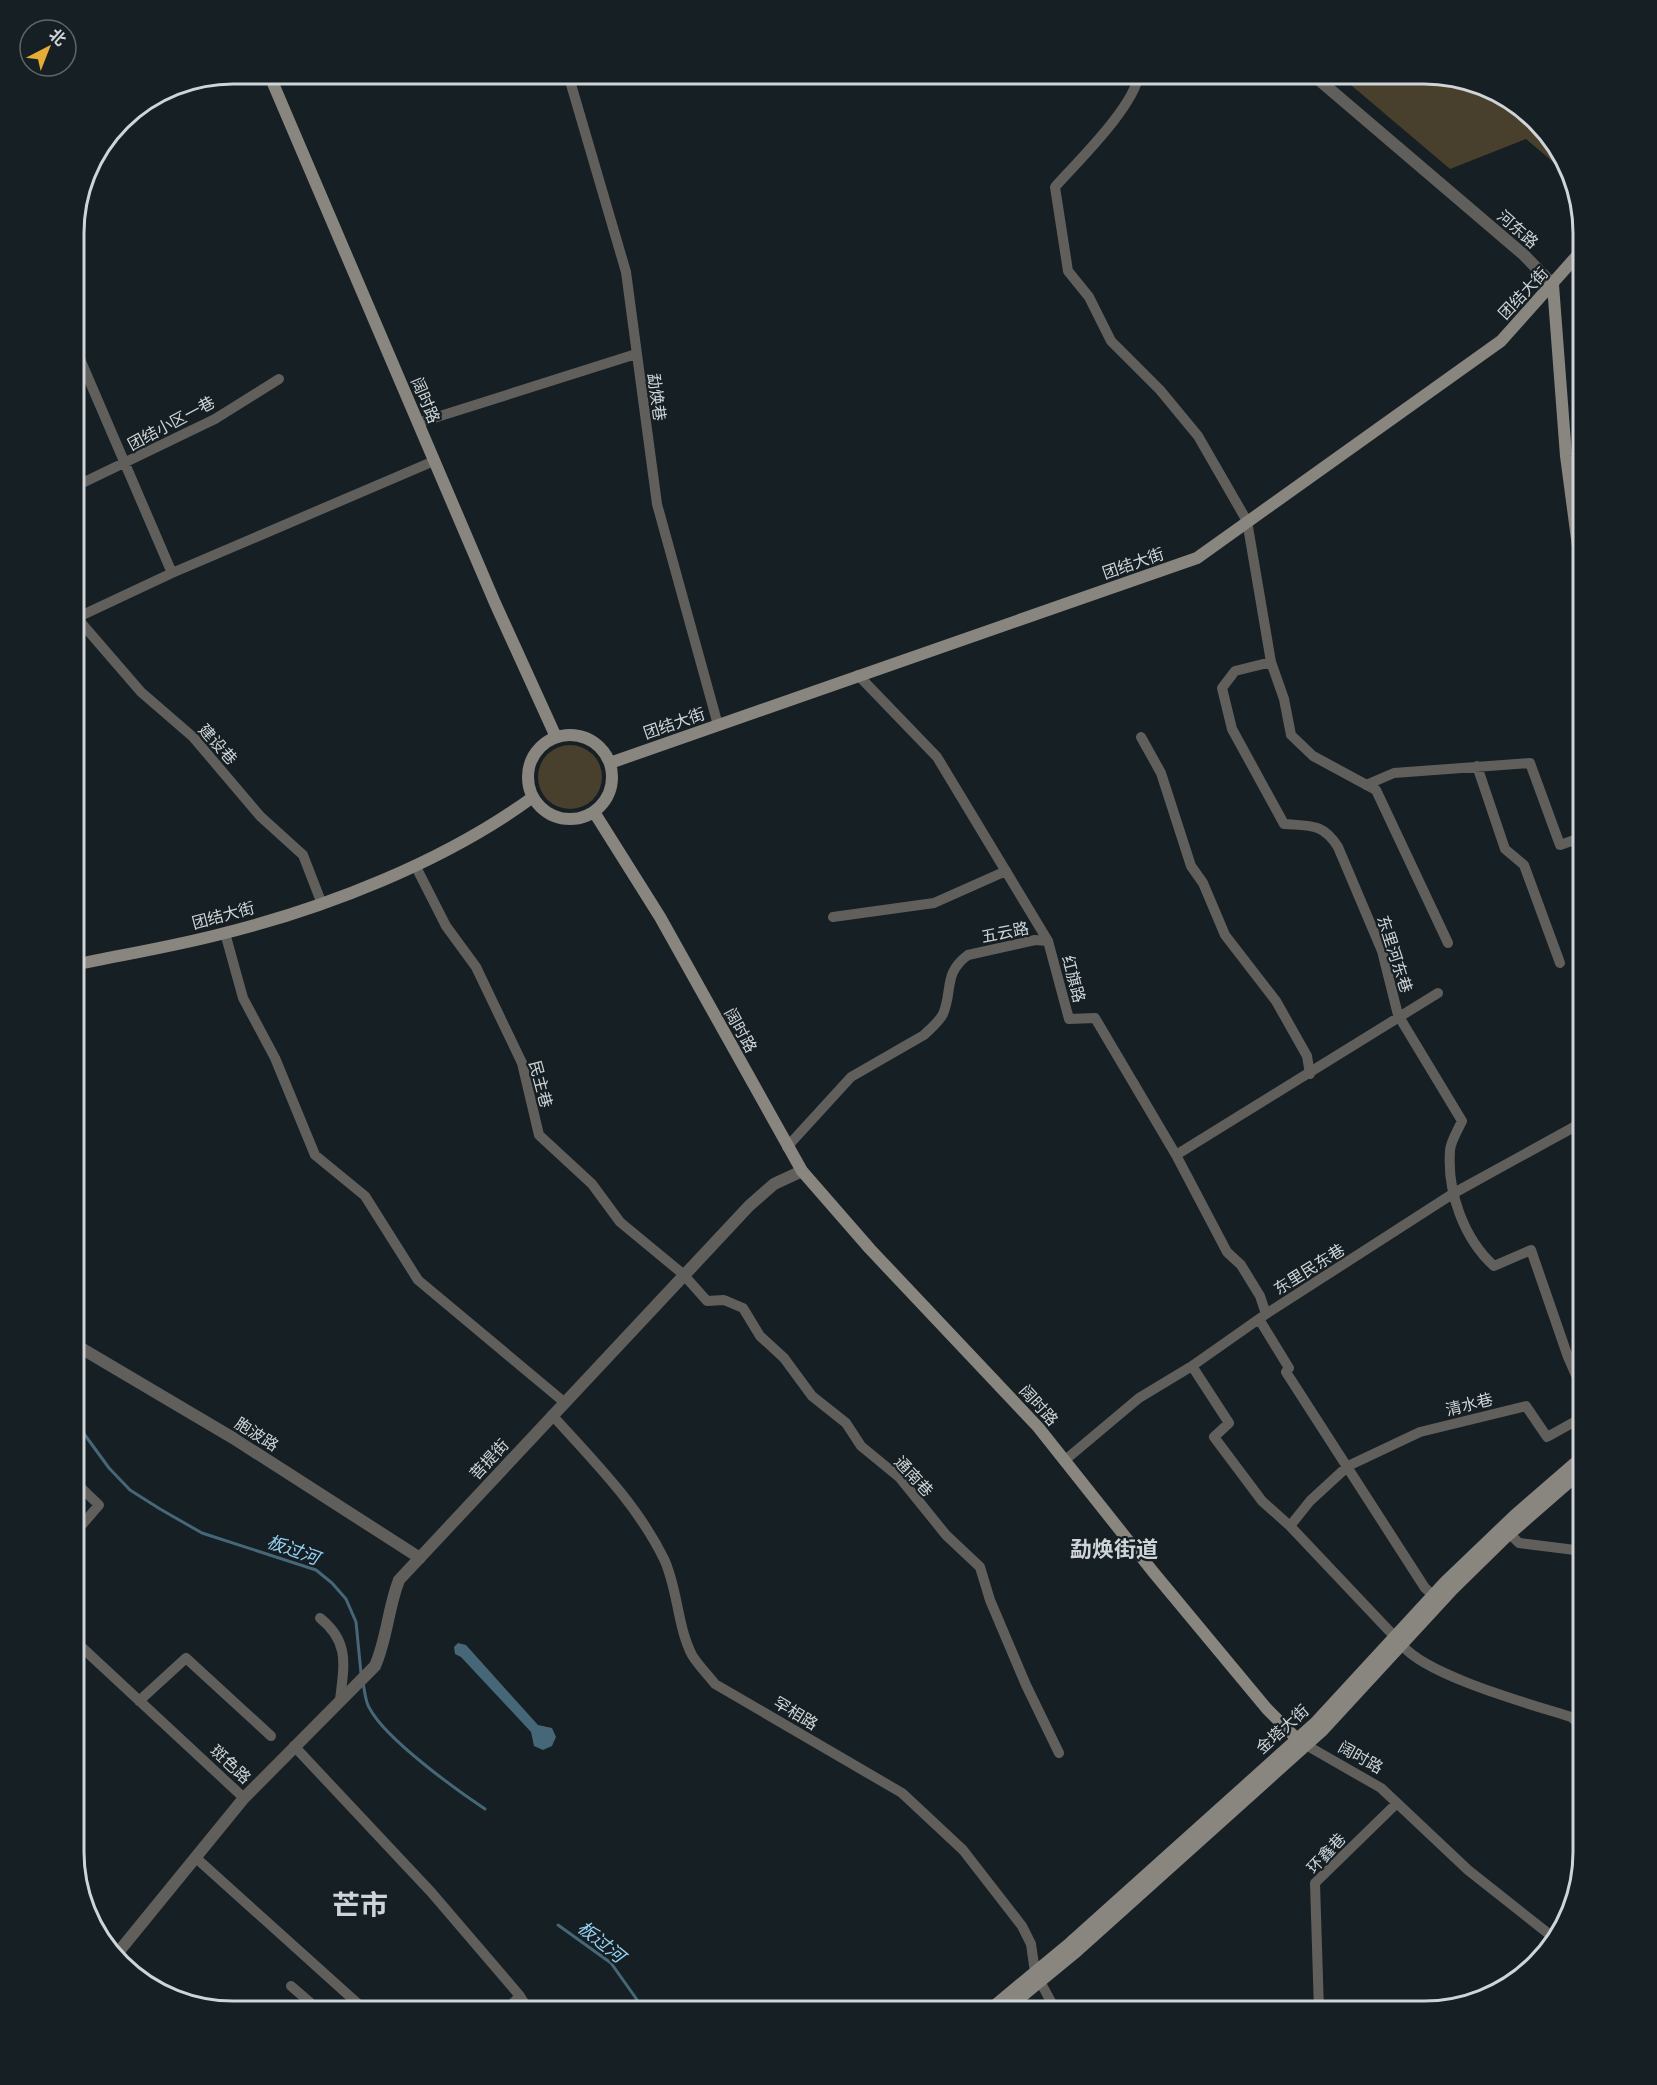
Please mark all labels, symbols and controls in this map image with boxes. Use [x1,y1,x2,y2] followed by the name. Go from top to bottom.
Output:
[18,18,78,78] north arrow
[44,26,69,51] text: 北
[1492,207,1541,254] street label: 河东路
[1495,264,1554,325] street label: 团结大街
[642,372,668,422] street label: 勐焕巷
[406,375,443,427] street label: 阔时路
[125,393,219,456] street label: 团结小区一巷
[1100,545,1167,585] street label: 团结大街
[641,705,708,745] street label: 团结大街
[193,721,240,770] street label: 建设巷
[190,899,257,935] street label: 团结大街
[1371,913,1415,996] street label: 东里河东巷
[980,920,1031,948] street label: 五云路
[1056,954,1088,1005] street label: 红旗路
[719,1005,760,1057] street label: 阔时路
[523,1059,555,1110] street label: 民主巷
[1271,1241,1349,1300] street label: 东里民东巷
[1014,1382,1061,1431] street label: 阔时路
[1444,1390,1495,1421] street label: 清水巷
[230,1414,282,1457] street label: 胞波路
[467,1436,514,1485] street label: 菩提街
[889,1453,936,1502] street label: 通南巷
[263,1531,325,1572] water label: 板过河
[1070,1538,1158,1565] district label: 勐焕街道
[769,1694,821,1736] street label: 罕相路
[1253,1702,1314,1759] street label: 金塔大街
[1334,1738,1386,1779] street label: 阔时路
[205,1742,254,1789] street label: 斑色路
[1304,1830,1351,1879] street label: 环鑫巷
[332,1890,388,1926] district label: 芒市
[572,1917,631,1971] water label: 板过河

